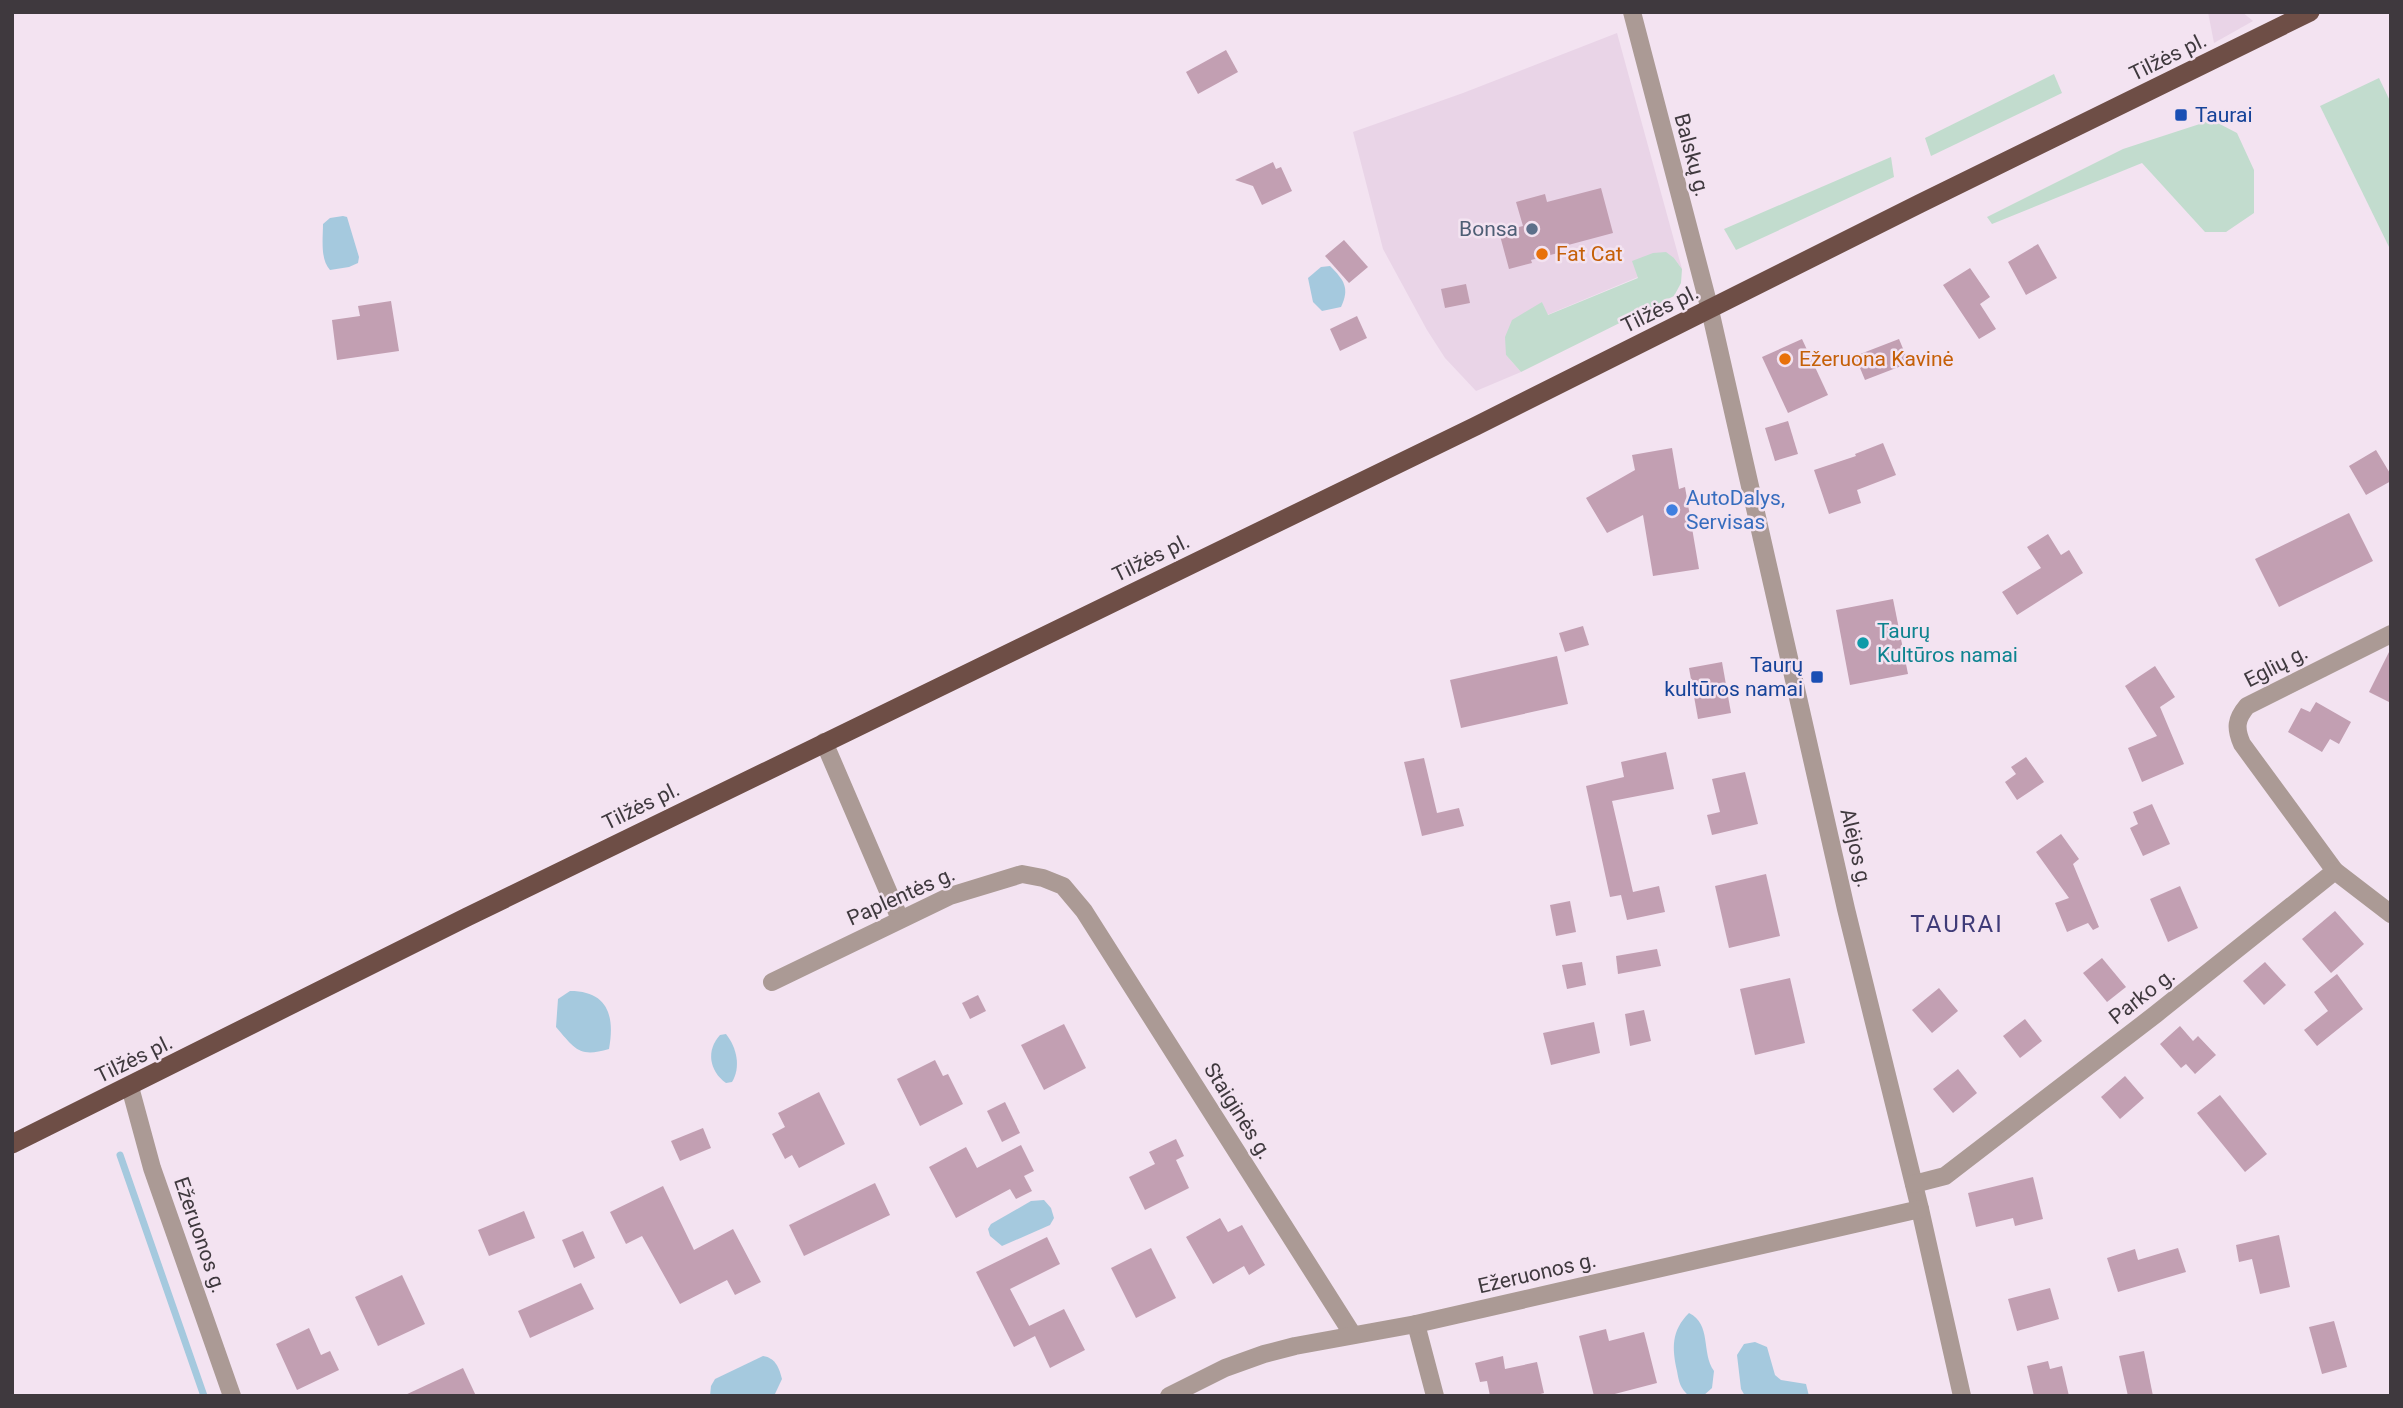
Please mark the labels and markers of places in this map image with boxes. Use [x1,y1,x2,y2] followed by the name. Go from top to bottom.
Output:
[2195,103,2253,127] place label: Taurai
[2173,107,2189,123] marker: Taurai
[1459,217,1518,241] place label: Bonsa
[1524,221,1540,237] marker: Bonsa
[1556,242,1623,266] place label: Fat Cat
[1534,246,1550,262] marker: Fat Cat
[1799,347,1954,371] place label: Ežeruona Kavinė
[1777,351,1793,367] marker: Ežeruona Kavinė
[1686,486,1785,534] place label: AutoDalys, Servisas
[1664,502,1680,518] marker: AutoDalys, Servisas
[1877,619,2018,667] place label: Taurų Kultūros namai
[1855,635,1871,651] marker: Taurų Kultūros namai
[1664,653,1803,701] place label: Taurų kultūros namai
[1809,669,1825,685] marker: Taurų kultūros namai

